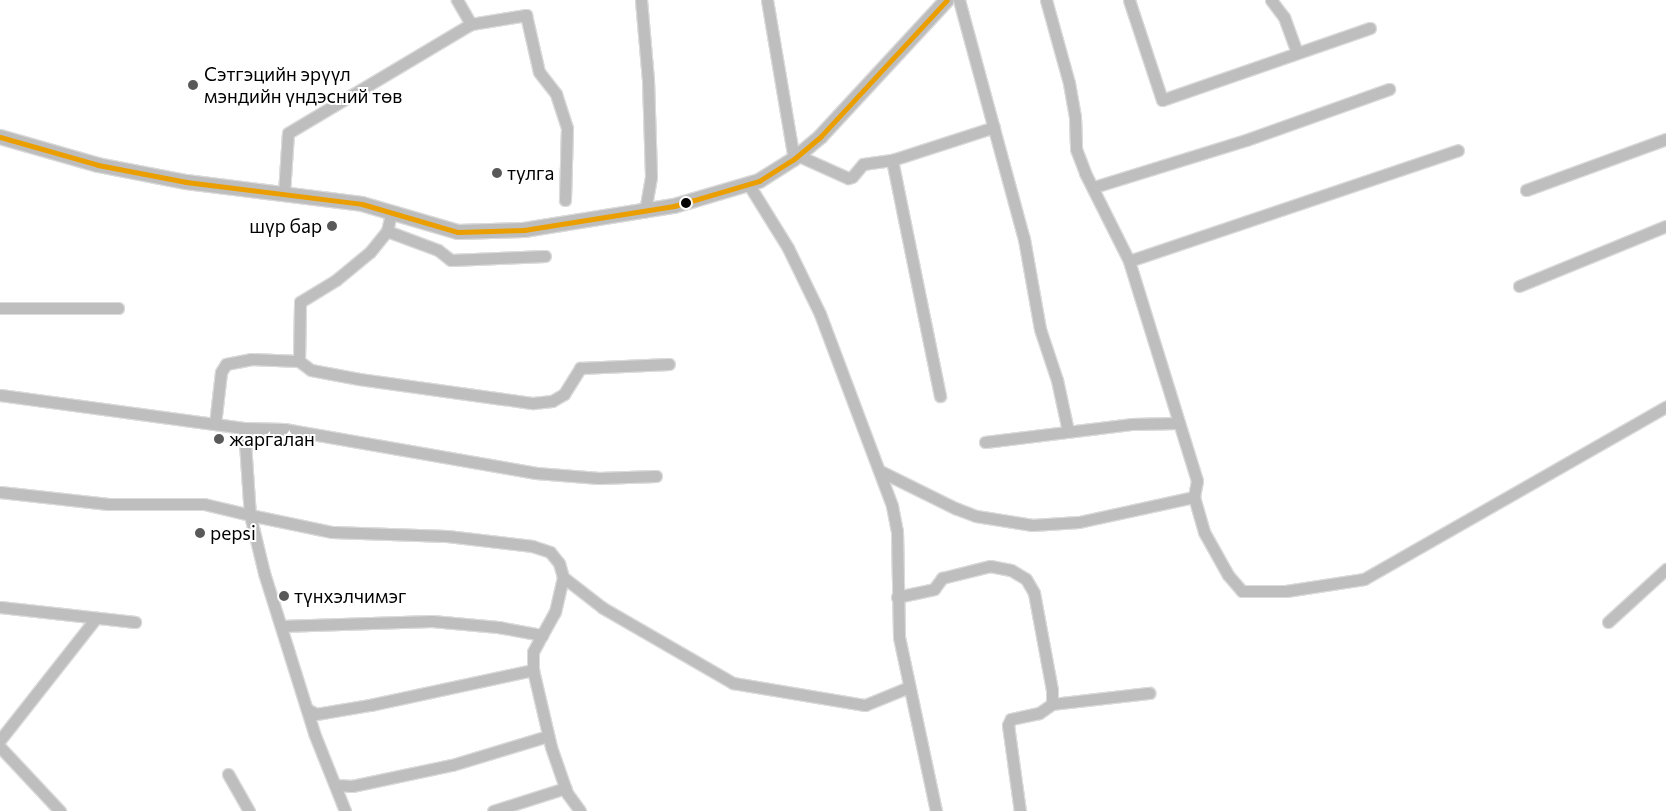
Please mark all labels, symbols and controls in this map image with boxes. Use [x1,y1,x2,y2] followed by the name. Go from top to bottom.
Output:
[204,63,402,107] place label: Сэтгэцийн эрүүл мэндийн үндэсний төв
[186,78,200,92] marker: Сэтгэцийн эрүүл мэндийн үндэсний төв
[507,162,554,184] place label: тулга
[491,167,503,179] marker: тулга
[681,198,691,208] unlabelled marker
[249,215,322,237] place label: шүр бар
[326,220,338,232] marker: шүр бар
[229,428,315,450] place label: жаргалан
[213,433,225,445] marker: жаргалан
[210,522,256,544] place label: pepsi
[194,527,206,539] marker: pepsi
[294,585,406,607] place label: түнхэлчимэг
[278,590,290,602] marker: түнхэлчимэг

